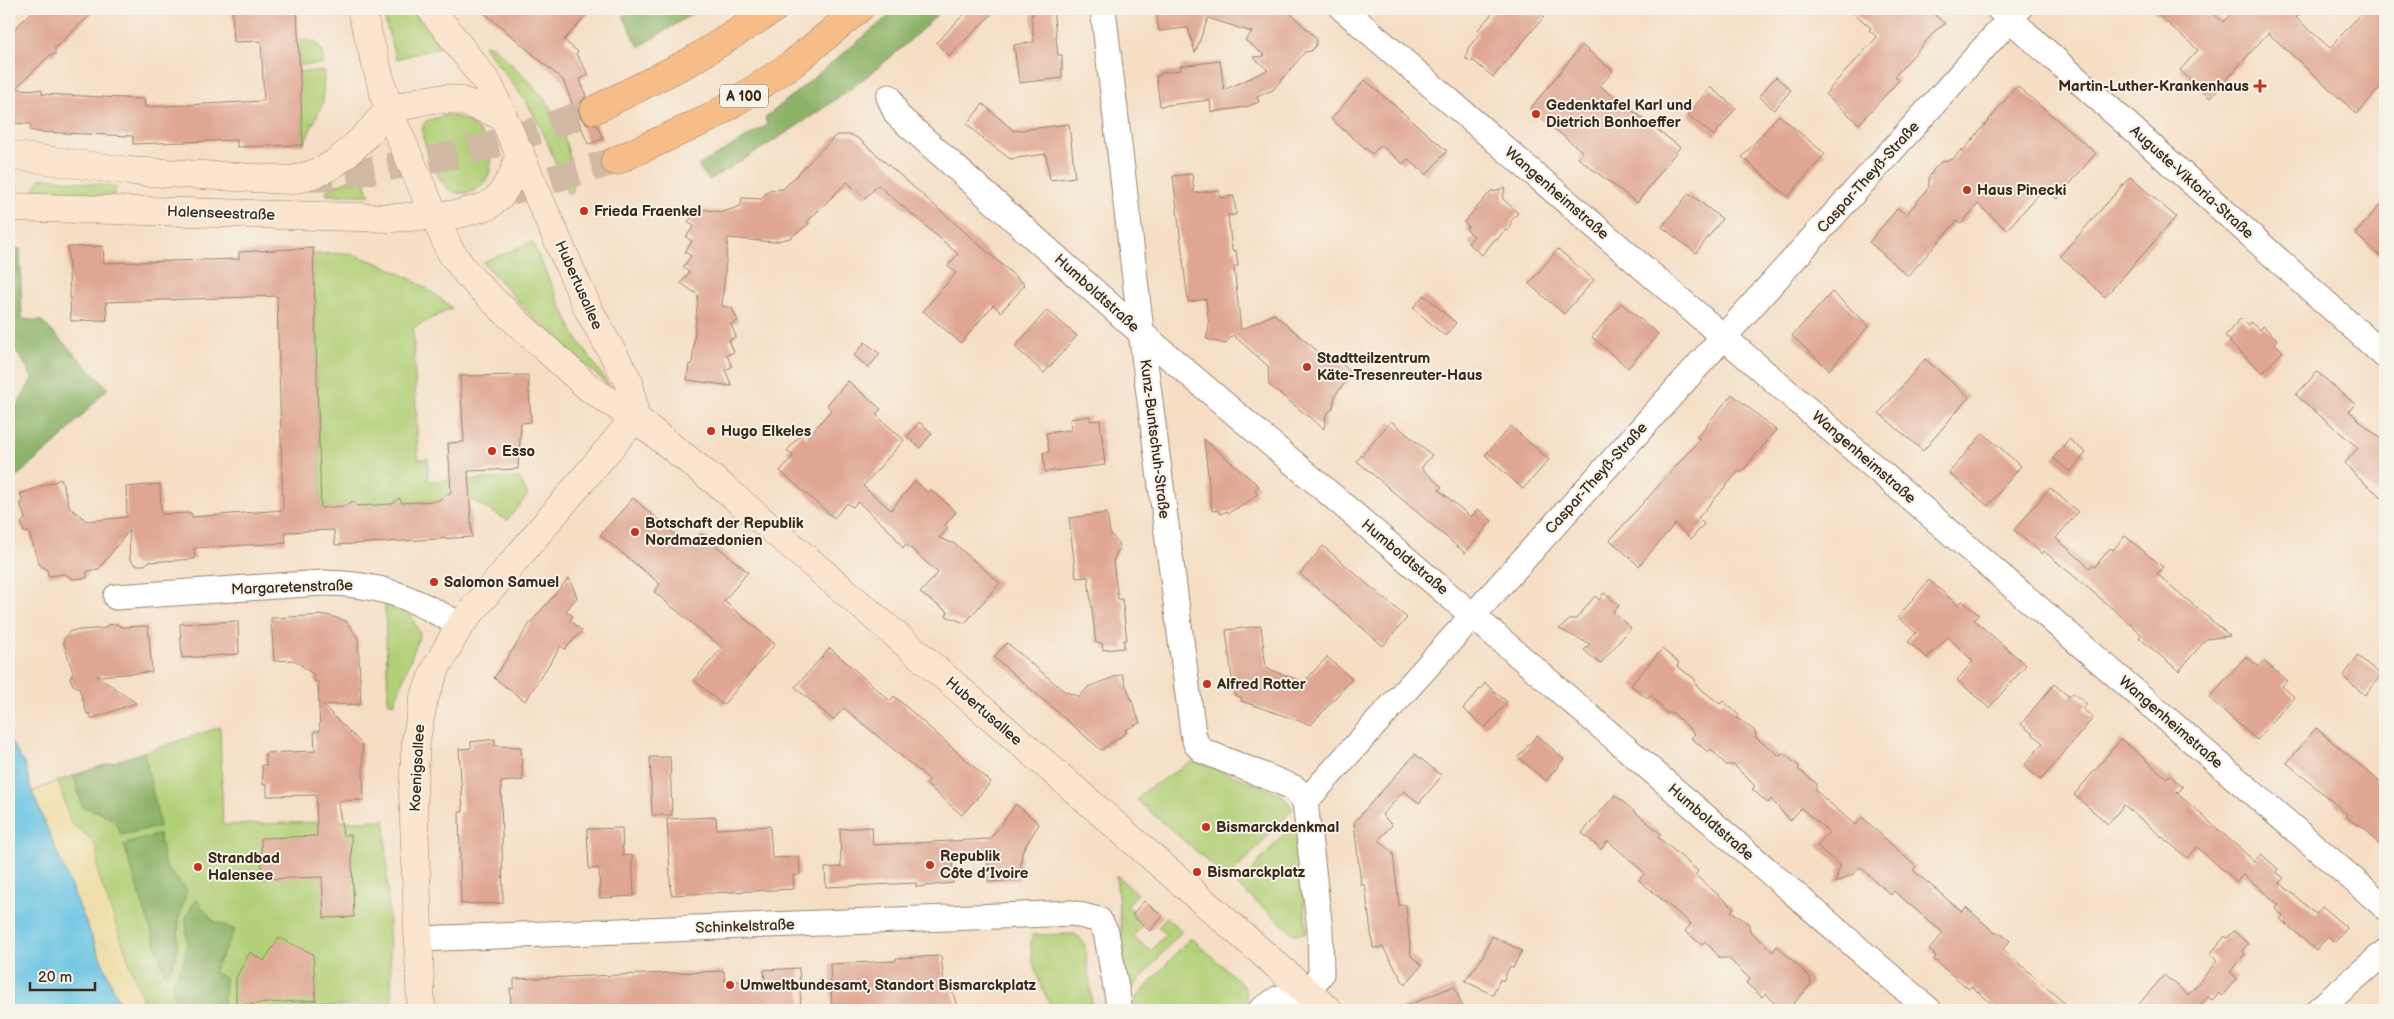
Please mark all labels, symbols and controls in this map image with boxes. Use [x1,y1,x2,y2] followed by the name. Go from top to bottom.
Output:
[2058,77,2249,96] place label: Martin-Luther-Krankenhaus
[2253,79,2267,93] marker: Martin-Luther-Krankenhaus
[720,84,768,108] road number: A 100
[1546,96,1692,132] place label: Gedenktafel Karl und Dietrich Bonhoeffer
[1530,108,1542,120] marker: Gedenktafel Karl und Dietrich Bonhoeffer
[1813,117,1924,237] street label: Caspar-Theyß-Straße
[2126,122,2258,243] street label: Auguste-Viktoria-Straße
[1501,143,1613,244] street label: Wangenheimstraße
[1977,181,2066,200] place label: Haus Pinecki
[1961,184,1973,196] marker: Haus Pinecki
[167,202,275,225] street label: Halenseestraße
[594,202,701,221] place label: Frieda Fraenkel
[578,205,590,217] marker: Frieda Fraenkel
[550,238,607,333] street label: Hubertusallee
[1050,250,1143,337] street label: Humboldtstraße
[1317,349,1483,385] place label: Stadtteilzentrum Käte-Tresenreuter-Haus
[1135,358,1174,520] street label: Kunz-Buntschuh-Straße
[1301,361,1313,373] marker: Stadtteilzentrum Käte-Tresenreuter-Haus
[1808,407,1920,508] street label: Wangenheimstraße
[1541,418,1652,538] street label: Caspar-Theyß-Straße
[721,422,811,441] place label: Hugo Elkeles
[705,425,717,437] marker: Hugo Elkeles
[502,442,536,461] place label: Esso
[486,445,498,457] marker: Esso
[645,514,804,550] place label: Botschaft der Republik Nordmazedonien
[1357,515,1452,599] street label: Humboldtstraße
[629,526,641,538] marker: Botschaft der Republik Nordmazedonien
[444,573,559,592] place label: Salomon Samuel
[231,576,353,599] street label: Margaretenstraße
[428,576,440,588] marker: Salomon Samuel
[2115,672,2227,773] street label: Wangenheimstraße
[941,673,1026,750] street label: Hubertusallee
[1216,675,1307,694] place label: Alfred Rotter
[1201,678,1213,690] marker: Alfred Rotter
[406,724,429,812] street label: Koenigsallee
[1664,780,1758,865] street label: Humboldtstraße
[1216,818,1339,837] place label: Bismarckdenkmal
[1200,821,1212,833] marker: Bismarckdenkmal
[940,847,1029,883] place label: Republik Côte d’Ivoire
[208,849,280,885] place label: Strandbad Halensee
[924,859,936,871] marker: Republik Côte d’Ivoire
[192,861,204,873] marker: Strandbad Halensee
[1207,863,1306,882] place label: Bismarckplatz
[1191,866,1203,878] marker: Bismarckplatz
[695,915,795,938] street label: Schinkelstraße
[30,959,95,991] scale bar
[38,968,72,987] text: 20 m
[740,976,1037,995] place label: Umweltbundesamt, Standort Bismarckplatz
[724,979,736,991] marker: Umweltbundesamt, Standort Bismarckplatz

